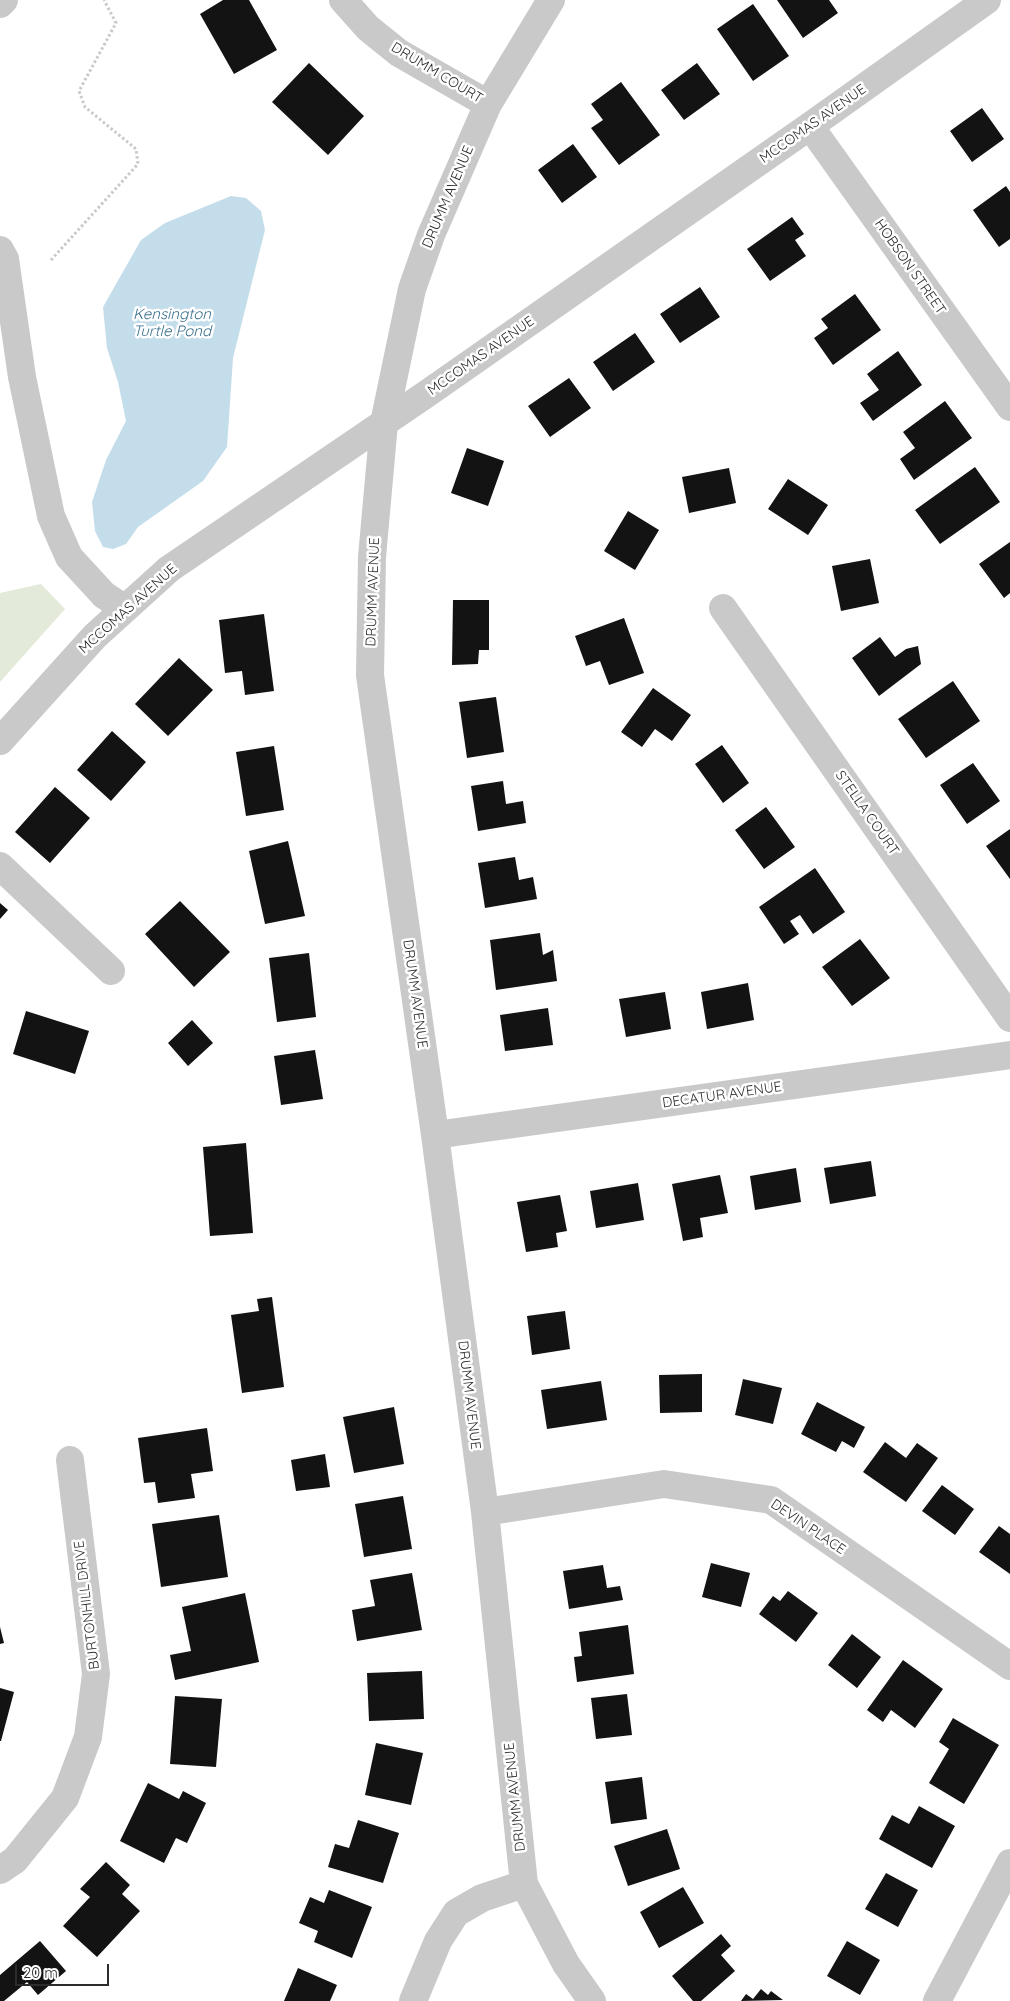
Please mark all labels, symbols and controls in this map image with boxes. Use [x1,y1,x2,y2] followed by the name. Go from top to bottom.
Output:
[388,39,486,107] street label: DRUMM COURT
[757,81,869,167] street label: MCCOMAS AVENUE
[419,143,477,251] street label: DRUMM AVENUE
[871,216,949,318] street label: HOBSON STREET
[133,305,211,340] water label: Kensington Turtle Pond
[425,313,537,399] street label: MCCOMAS AVENUE
[363,537,383,647] street label: DRUMM AVENUE
[76,561,180,657] street label: MCCOMAS AVENUE
[832,767,902,859] street label: STELLA COURT
[399,939,431,1049] street label: DRUMM AVENUE
[661,1078,783,1112] street label: DECATUR AVENUE
[454,1340,484,1450] street label: DRUMM AVENUE
[767,1496,849,1558] street label: DEVIN PLACE
[71,1540,103,1670] street label: BURTONHILL DRIVE
[501,1742,529,1852] street label: DRUMM AVENUE
[18,1954,111,1986] scale bar
[23,1963,58,1982] text: 20 m

